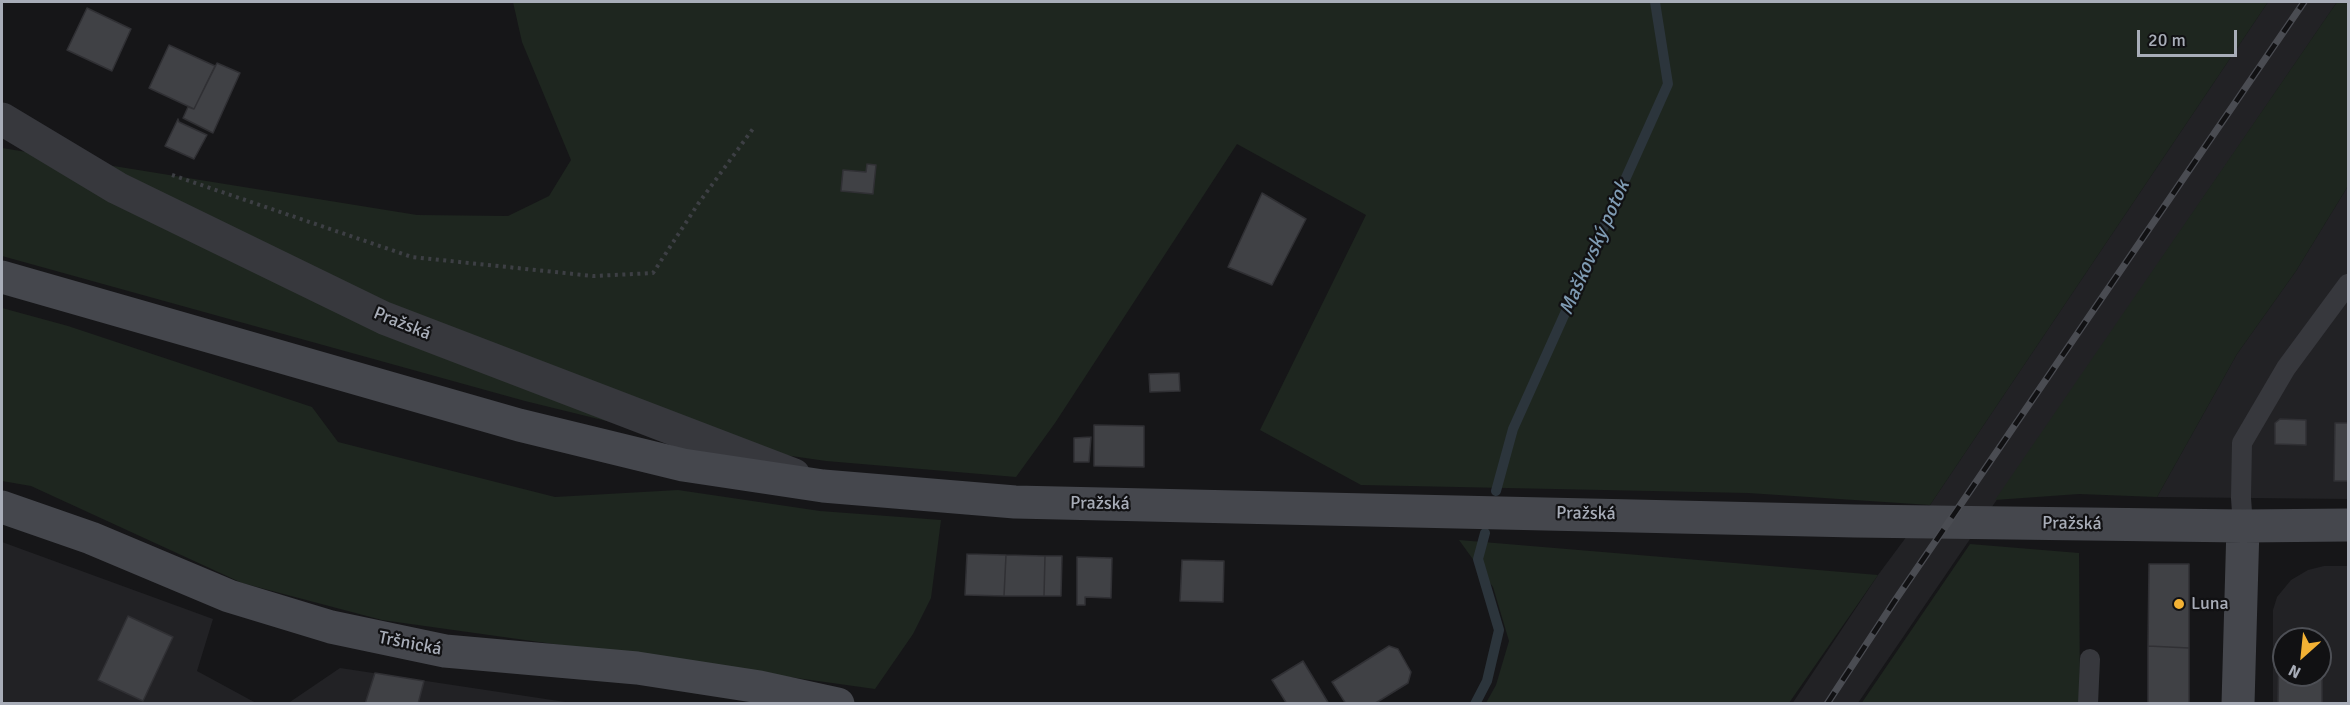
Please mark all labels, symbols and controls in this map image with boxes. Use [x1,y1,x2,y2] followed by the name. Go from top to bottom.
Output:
[2140,18,2240,56] scale bar
[2148,29,2186,51] text: 20 m
[1555,177,1635,319] water label: Maškovský potok
[370,303,434,345] street label: Pražská
[1070,493,1130,515] street label: Pražská
[1556,503,1616,525] street label: Pražská
[2042,513,2102,535] street label: Pražská
[2191,593,2229,615] place label: Luna
[2172,597,2186,611] marker: Luna
[377,627,443,661] street label: Tršnická
[2272,627,2332,687] north arrow
[2285,660,2304,683] text: N

